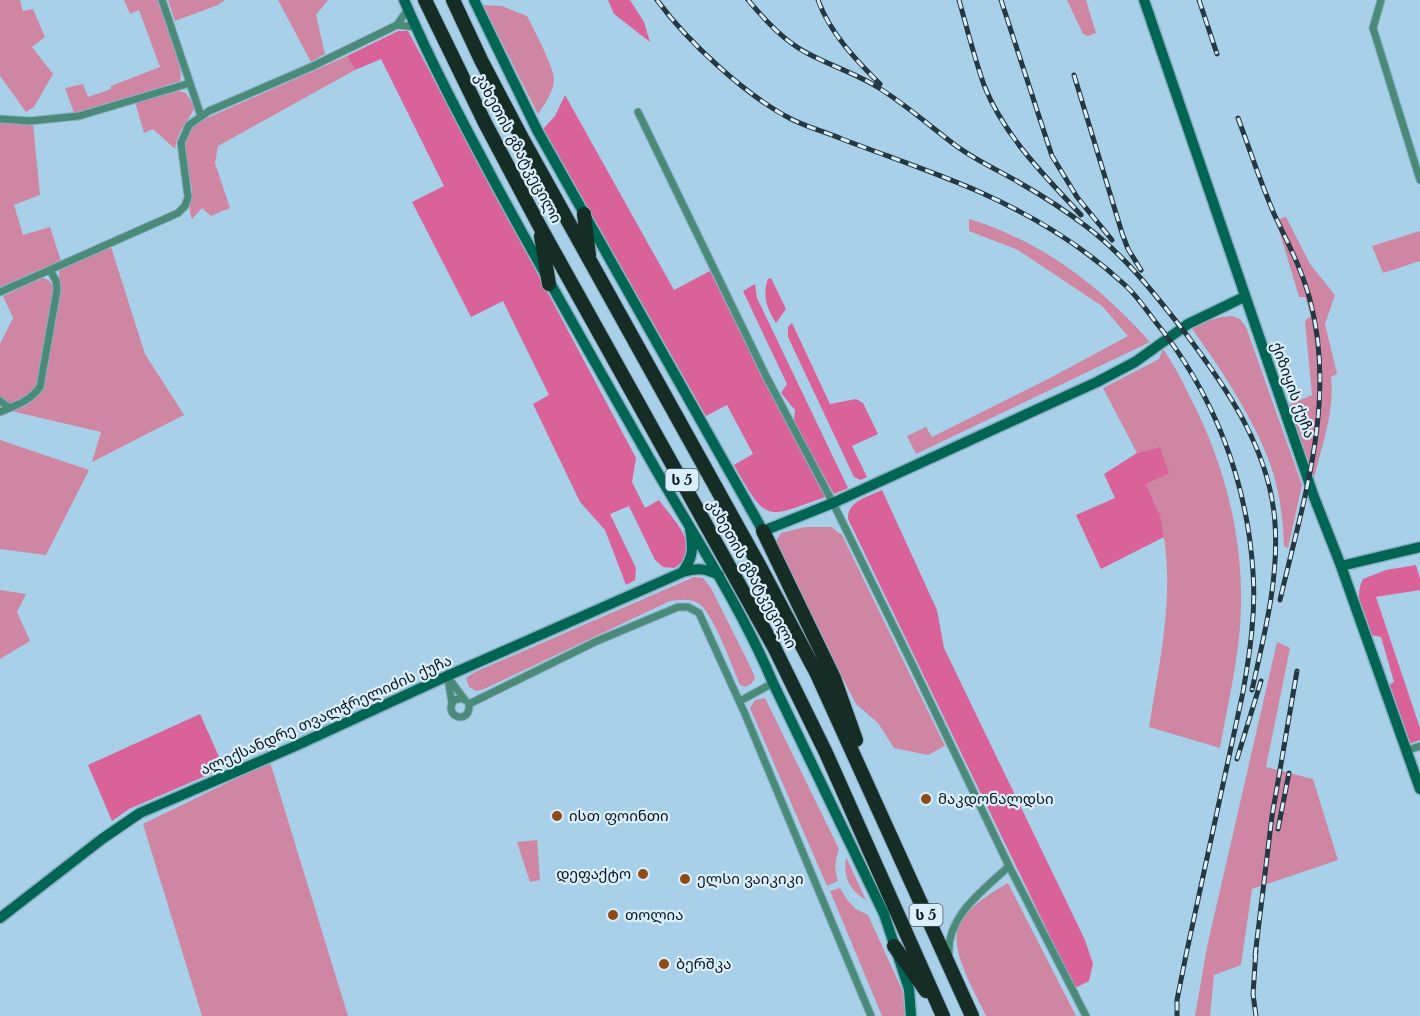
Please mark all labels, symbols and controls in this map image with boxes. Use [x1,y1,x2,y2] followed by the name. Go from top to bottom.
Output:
[471,69,566,226] street label: კახეთის გზატკეცილი
[1267,339,1320,441] street label: ქიზიყის ქუჩა
[666,469,698,491] road number: ს 5
[703,496,801,652] street label: კახეთის გზატკეცილი
[197,650,454,779] street label: ალექსანდრე თვალჭრელიძის ქუჩა
[938,789,1054,808] place label: მაკდონალდსი
[919,792,933,806] marker: მაკდონალდსი
[569,806,669,825] place label: ისთ ფოინთი
[550,809,564,823] marker: ისთ ფოინთი
[556,864,631,883] place label: დეფაქტო
[636,867,650,881] marker: დეფაქტო
[697,869,804,888] place label: ელსი ვაიკიკი
[678,872,692,886] marker: ელსი ვაიკიკი
[910,904,942,926] road number: ს 5
[625,905,683,924] place label: თოლია
[606,908,620,922] marker: თოლია
[676,954,732,973] place label: ბერშკა
[657,957,671,971] marker: ბერშკა

